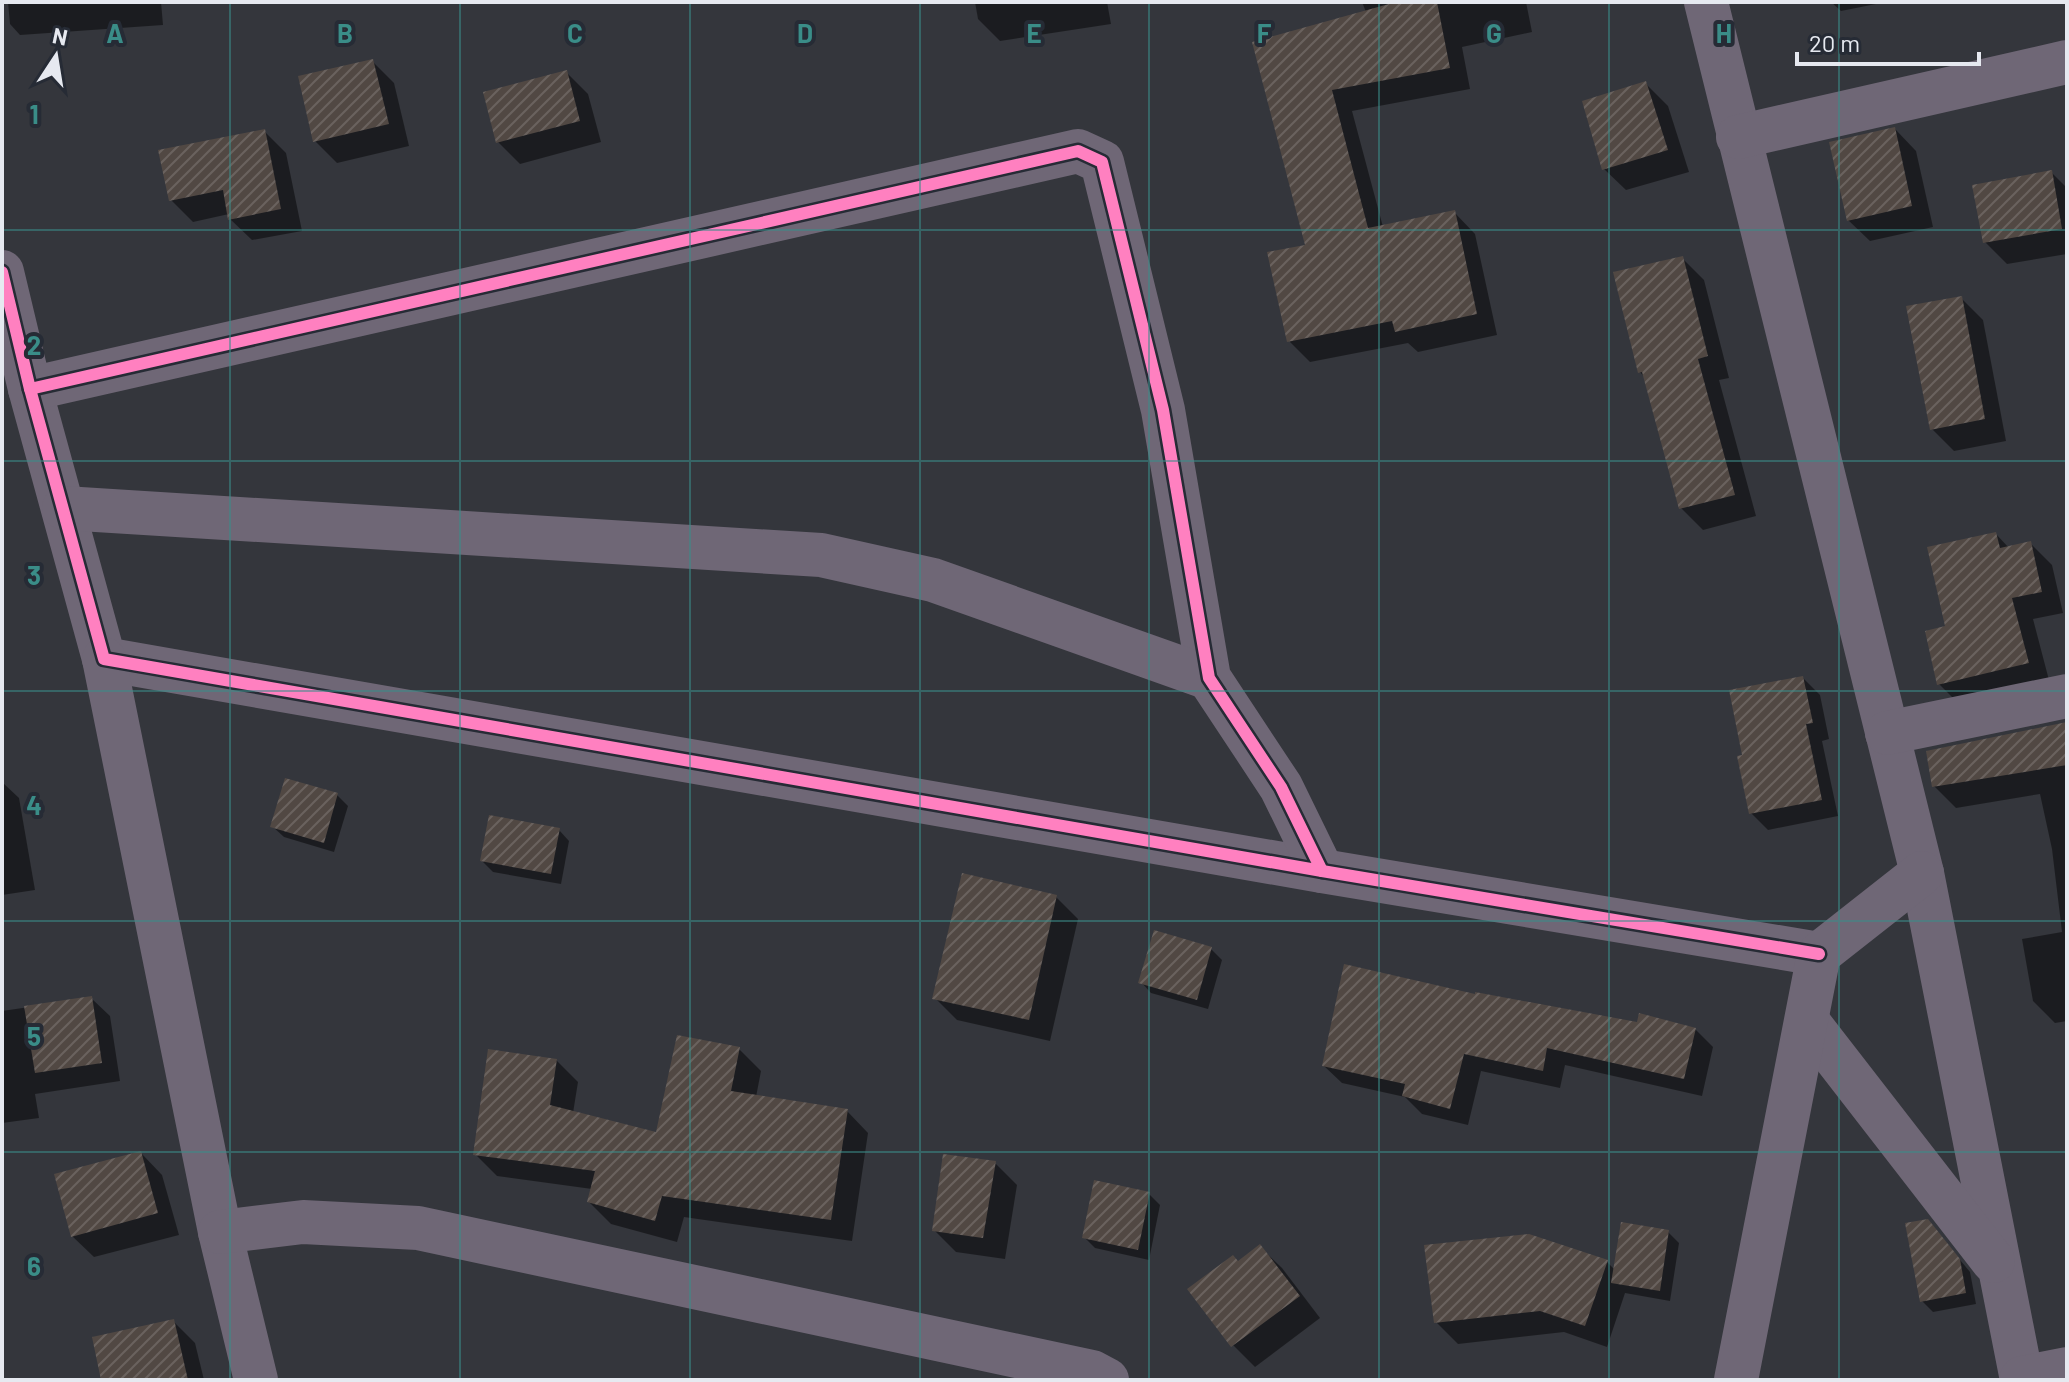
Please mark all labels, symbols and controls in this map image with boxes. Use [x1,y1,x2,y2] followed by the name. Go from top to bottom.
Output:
[16,16,96,96] north arrow
[1797,16,1979,66] scale bar
[106,17,124,48] text: A
[337,17,353,48] text: B
[567,17,583,48] text: C
[797,17,813,48] text: D
[1026,17,1042,48] text: E
[1257,17,1272,48] text: F
[1486,17,1502,48] text: G
[1716,17,1732,48] text: H
[51,21,70,50] text: N
[1809,28,1860,57] text: 20 m
[29,98,39,129] text: 1
[27,329,41,360] text: 2
[27,559,41,590] text: 3
[26,789,42,820] text: 4
[27,1020,41,1051] text: 5
[27,1250,41,1281] text: 6

